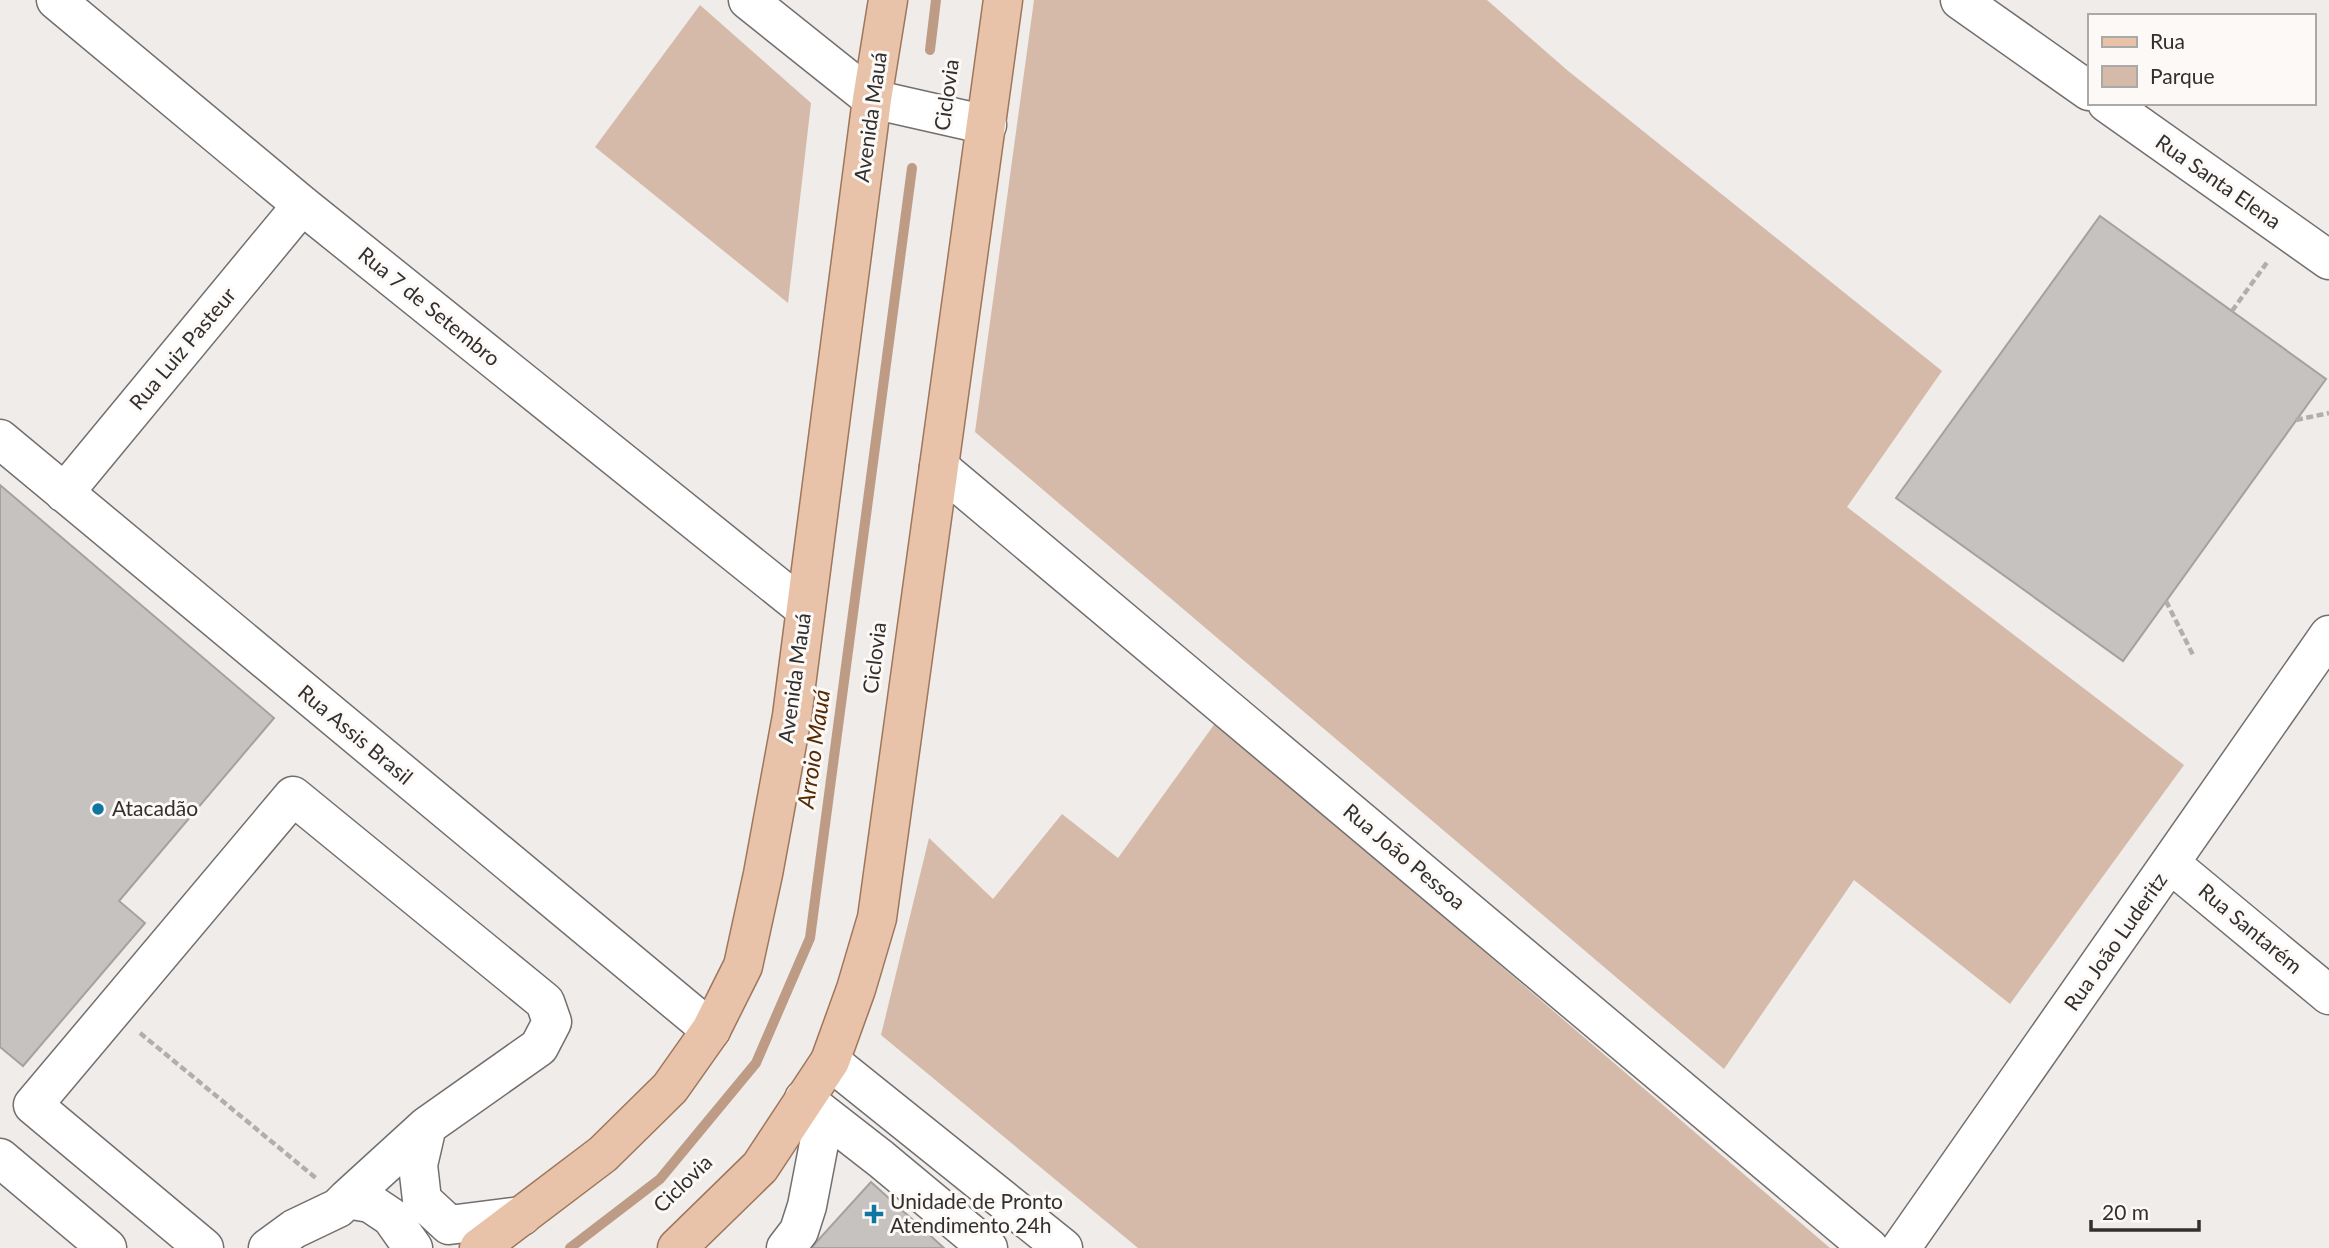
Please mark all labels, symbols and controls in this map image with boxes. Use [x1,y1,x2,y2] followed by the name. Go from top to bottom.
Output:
[2088,14,2315,105] legend
[2150,28,2185,53] text: Rua
[848,50,891,183] street label: Avenida Mauá
[928,57,963,132] street label: Ciclovia
[2150,63,2215,88] text: Parque
[2151,128,2286,233] street label: Rua Santa Elena
[354,241,506,371] street label: Rua 7 de Setembro
[123,282,240,414] street label: Rua Luiz Pasteur
[772,611,815,744] street label: Avenida Mauá
[857,621,890,695] street label: Ciclovia
[294,679,418,789] street label: Rua Assis Brasil
[791,687,835,811] water label: Arroio Mauá
[112,795,198,820] place label: Atacadão
[1339,798,1471,914] street label: Rua João Pessoa
[90,801,106,817] marker: Atacadão
[2058,868,2172,1015] street label: Rua João Luderitz
[2194,877,2308,978] street label: Rua Santarém
[647,1149,717,1217] street label: Ciclovia
[890,1188,1063,1237] place label: Unidade de Pronto Atendimento 24h
[2091,1188,2200,1232] scale bar
[2102,1199,2149,1224] text: 20 m
[864,1204,884,1224] marker: Unidade de Pronto Atendimento 24h

